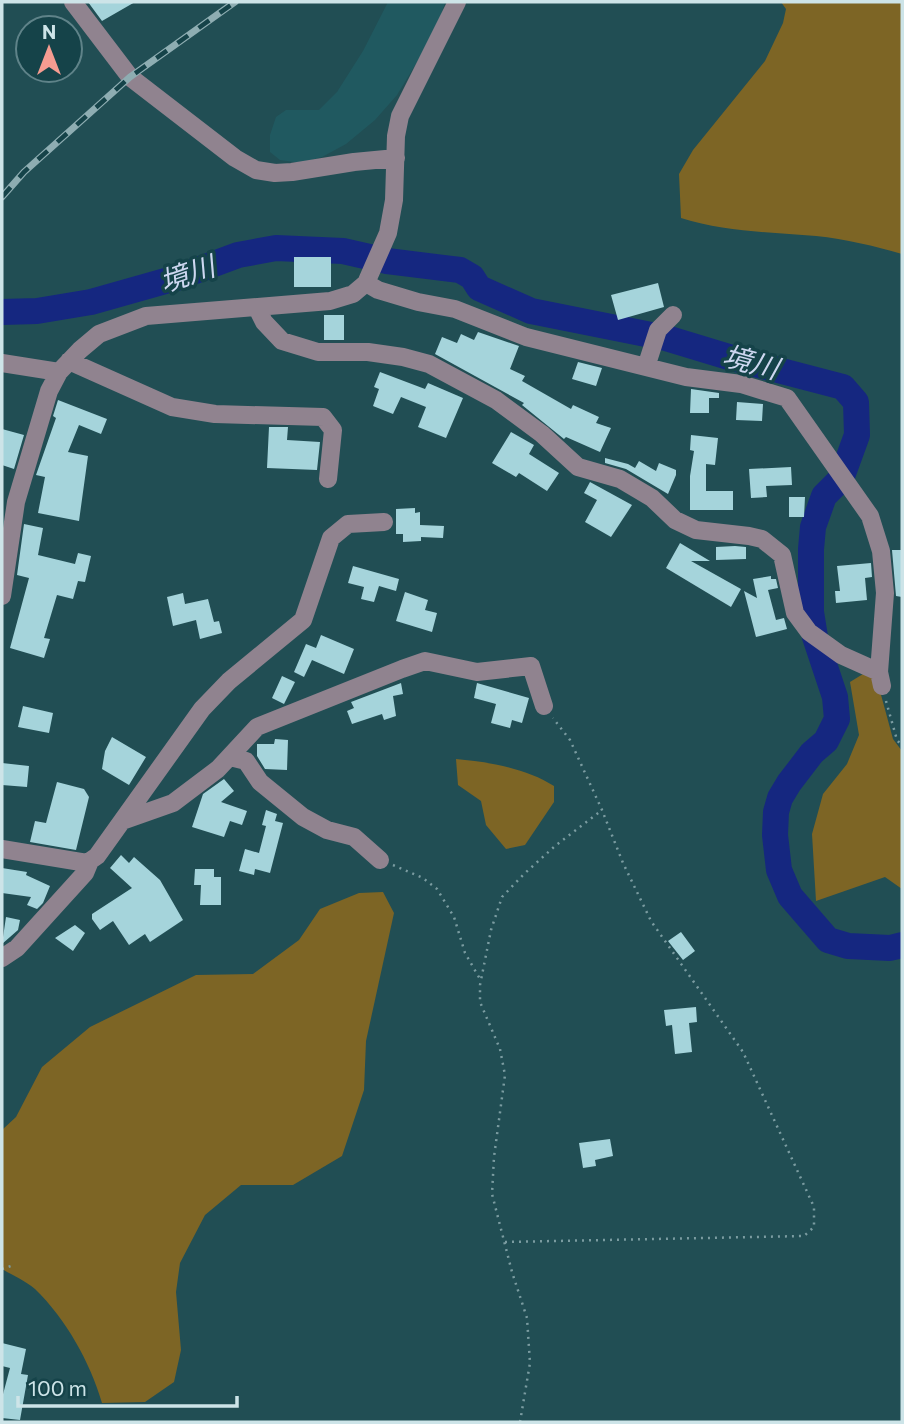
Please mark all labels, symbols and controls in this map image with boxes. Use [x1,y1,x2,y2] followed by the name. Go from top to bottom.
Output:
[14,14,84,84] north arrow
[42,20,56,43] text: N
[155,247,222,298] water label: 境川
[720,337,785,385] water label: 境川
[18,1364,236,1408] scale bar
[28,1375,87,1400] text: 100 m

